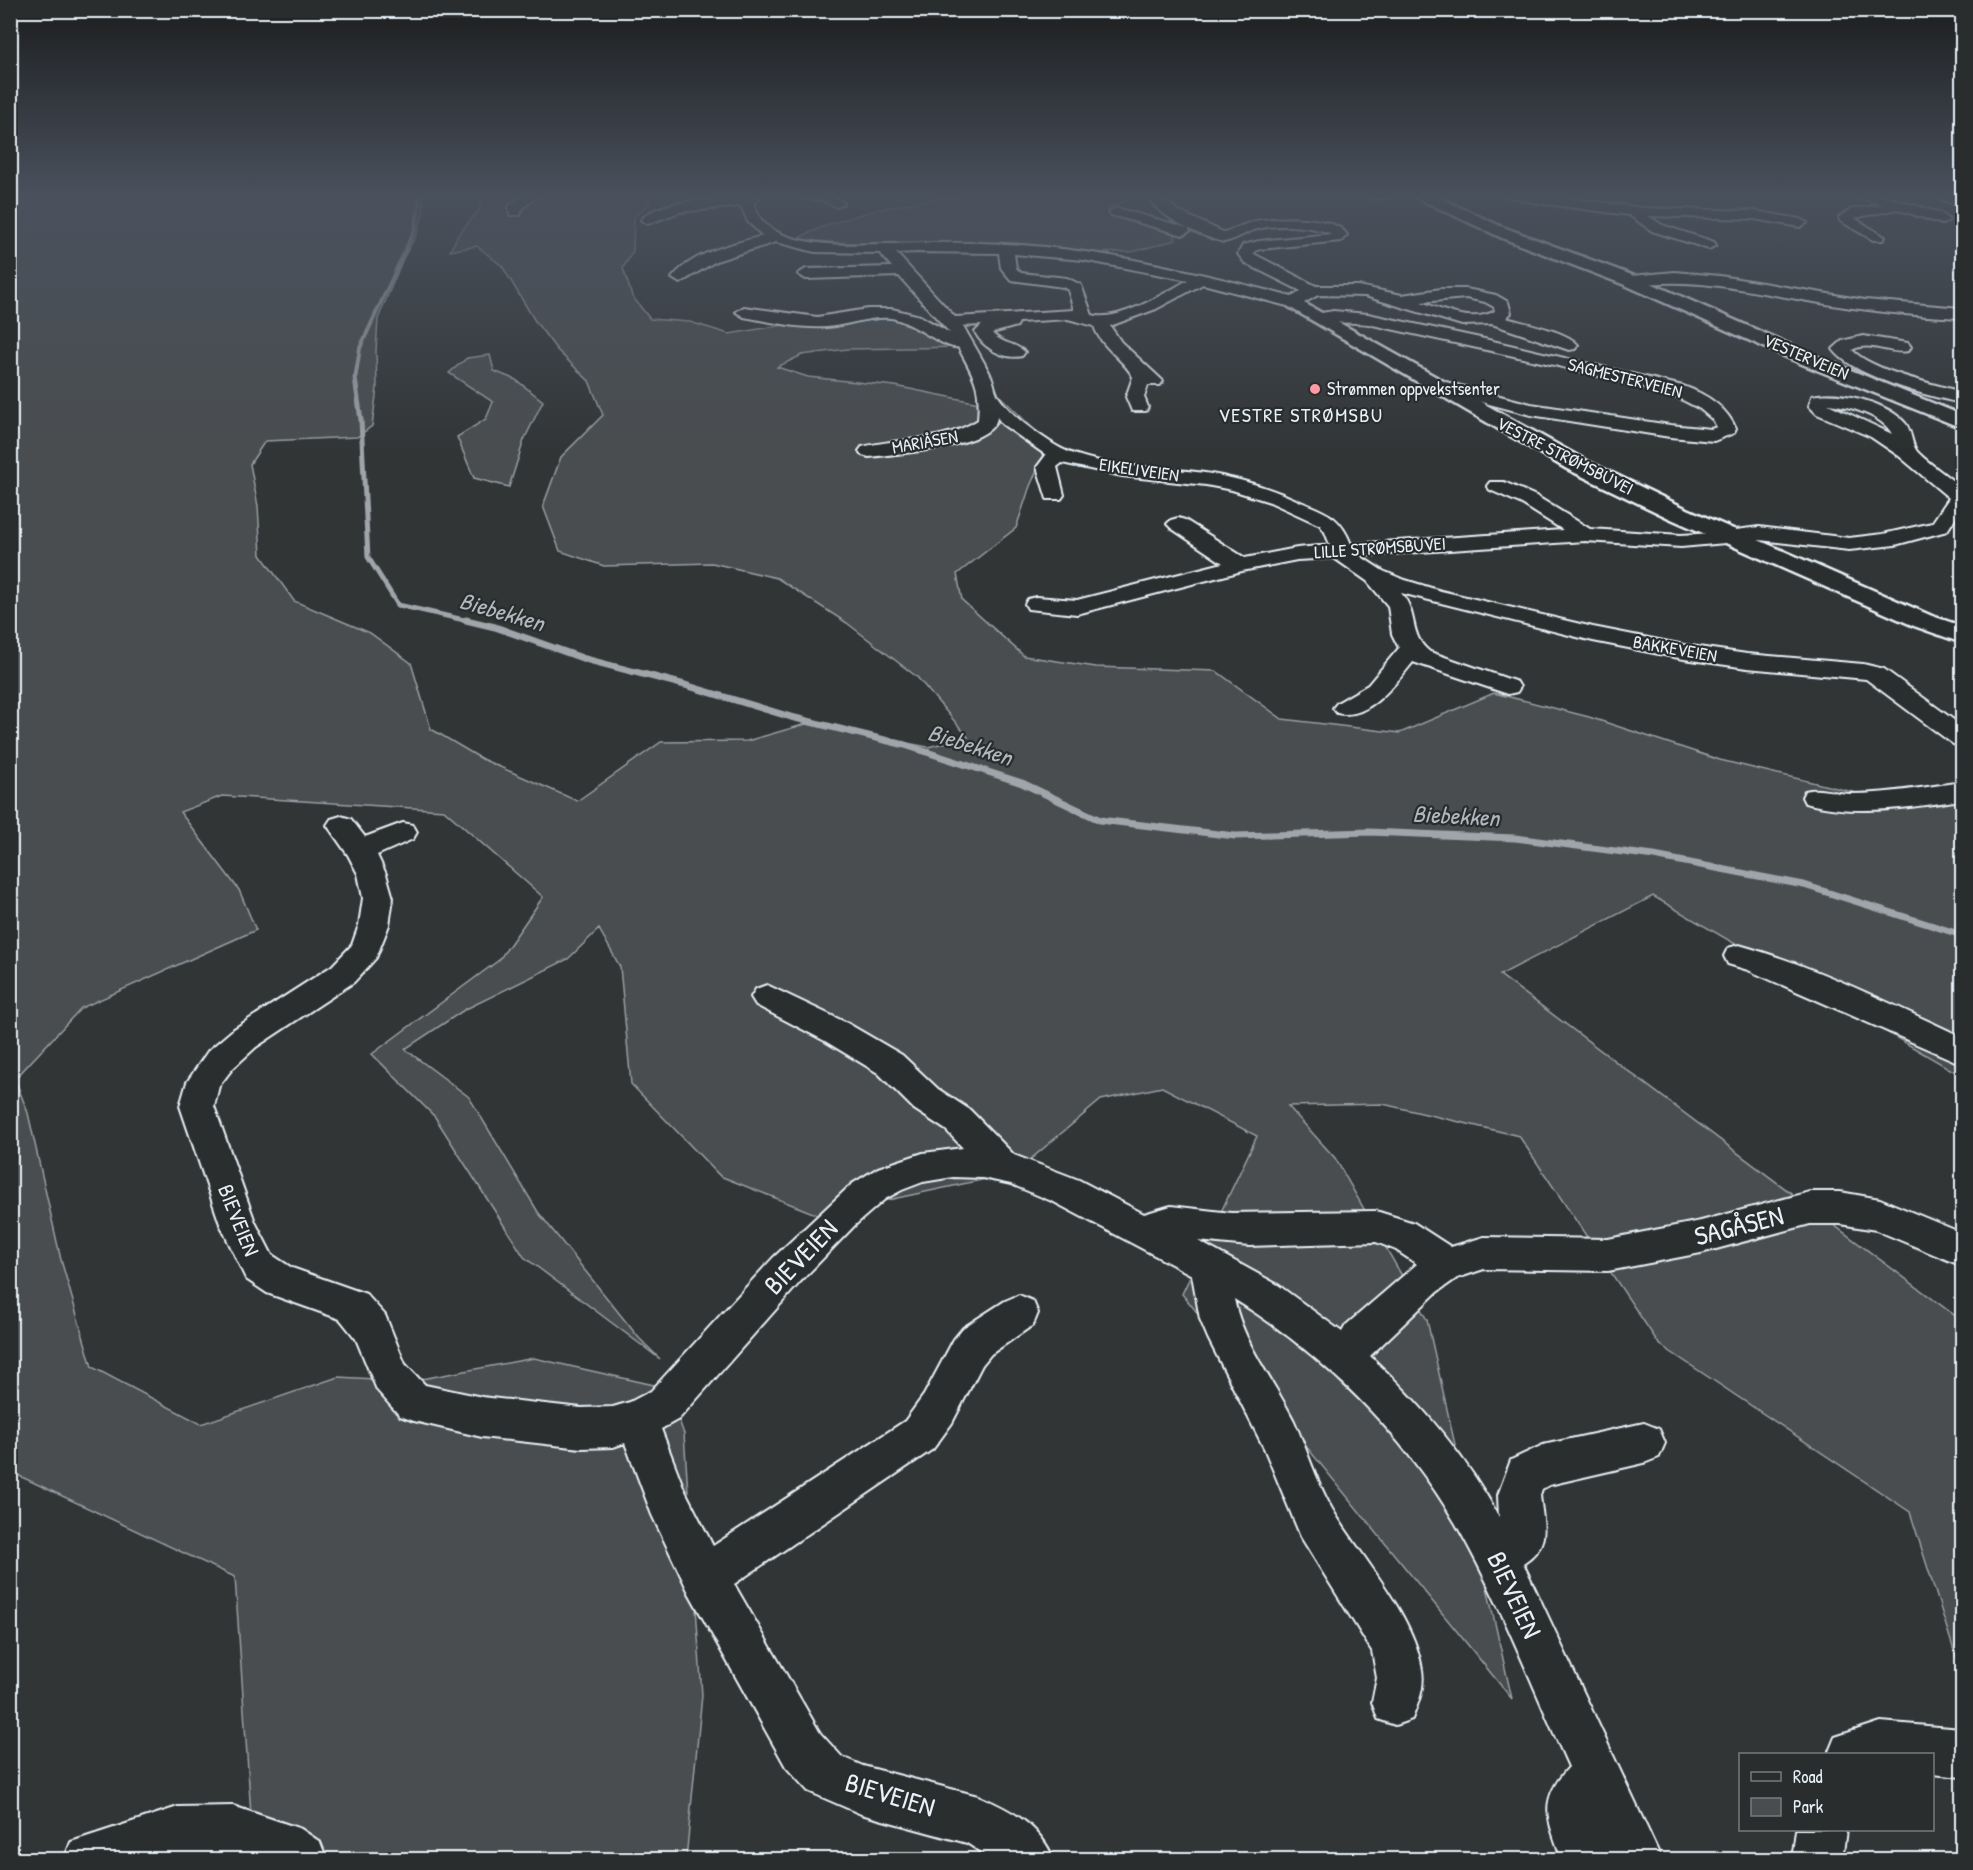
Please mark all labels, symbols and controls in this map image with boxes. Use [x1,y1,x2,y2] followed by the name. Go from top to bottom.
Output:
[1760,327,1853,386] street label: VESTERVEIEN
[1565,351,1685,404] street label: SAGMESTERVEIEN
[1327,376,1500,401] place label: Strømmen oppvekstsenter
[1308,382,1322,396] marker: Strømmen oppvekstsenter
[1219,401,1383,428] district label: VESTRE STRØMSBU
[1493,410,1638,501] street label: VESTRE STRØMSBUVEI
[890,423,960,460] street label: MARIÅSEN
[1098,452,1181,487] street label: EIKELIVEIEN
[1313,530,1447,565] street label: LILLE STRØMSBUVEI
[456,584,550,639] water label: Biebekken
[1631,629,1719,668] street label: BAKKEVEIEN
[924,715,1019,773] water label: Biebekken
[1412,797,1502,833] water label: Biebekken
[211,1180,267,1260] street label: BIEVEIEN
[1691,1197,1787,1253] street label: SAGÅSEN
[755,1211,845,1302] street label: BIEVEIEN
[1479,1545,1551,1644] street label: BIEVEIEN
[1739,1753,1934,1831] legend
[841,1763,939,1825] street label: BIEVEIEN
[1793,1764,1823,1789] text: Road
[1793,1794,1824,1819] text: Park

